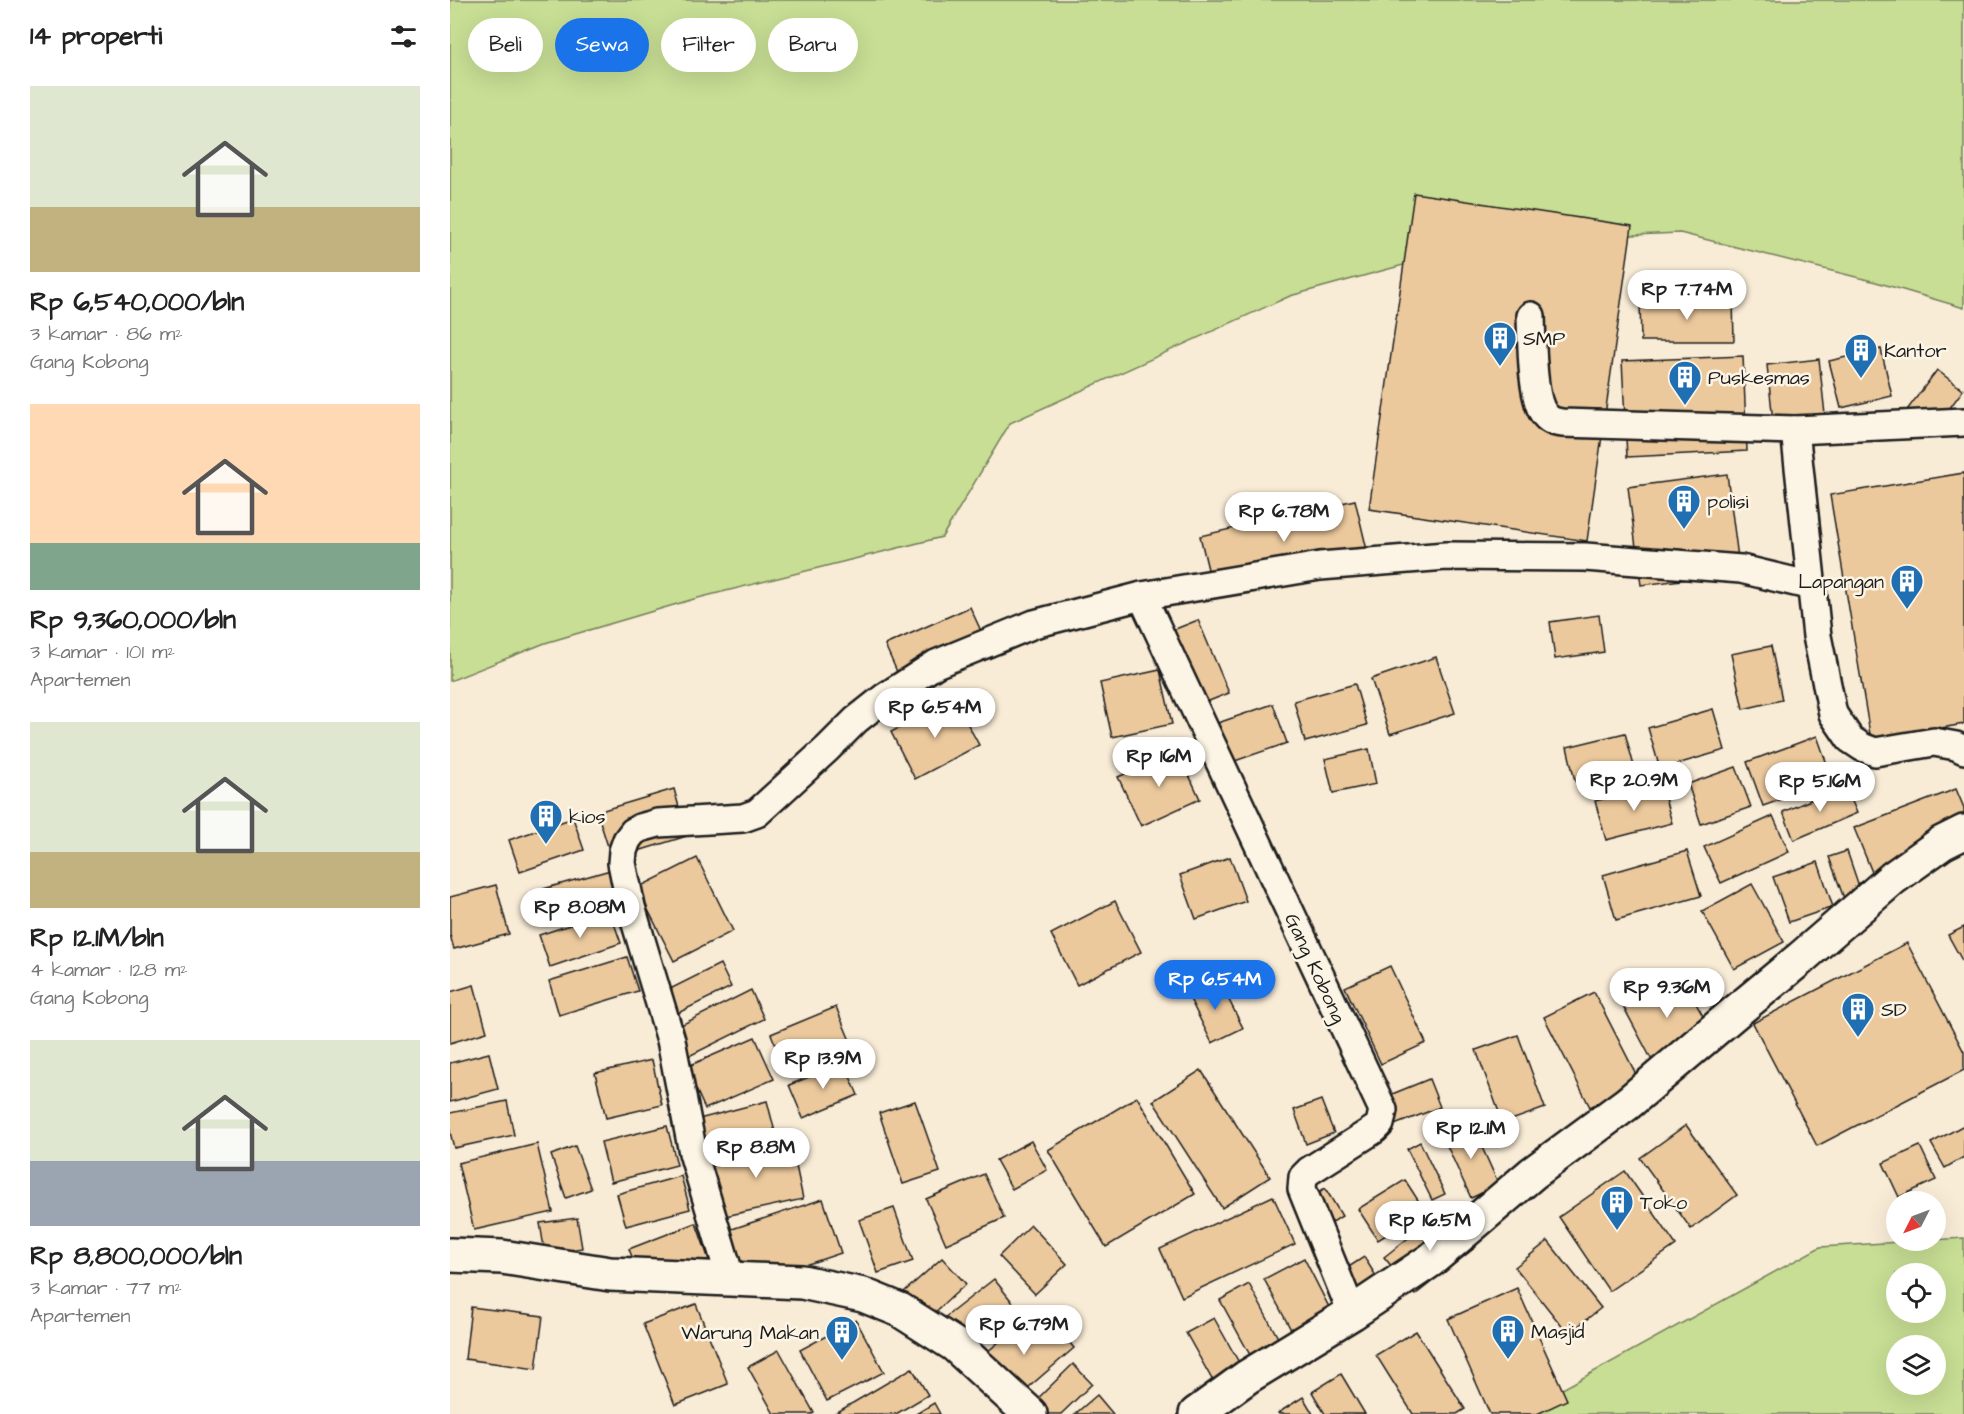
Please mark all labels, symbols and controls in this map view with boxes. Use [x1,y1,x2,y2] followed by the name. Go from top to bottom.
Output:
[30,18,162,54] text: 14 properti
[468,18,543,72] chip: Beli
[555,18,649,72] chip: Sewa
[661,18,756,72] chip: Filter
[768,18,858,72] chip: Baru
[387,20,420,53] icon: filters
[171,125,279,233] icon: home
[1625,270,1749,321] pin: Rp 7.74M
[1642,275,1732,303] text: Rp 7.74M
[30,284,244,320] text: Rp 6,540,000/bln
[30,320,183,348] text: 3 kamar · 86 m²
[1482,320,1518,367] building icon: SMP
[1523,325,1565,353] place label: SMP
[1843,332,1879,379] building icon: Kantor
[1884,337,1947,365] place label: Kantor
[30,348,149,376] text: Gang Kobong
[1667,359,1703,406] building icon: Puskesmas
[1708,364,1810,392] place label: Puskesmas
[171,443,279,551] icon: home
[1666,483,1702,530] building icon: polisi
[1707,488,1749,516] place label: polisi
[1222,492,1346,543] pin: Rp 6.78M
[1239,497,1329,525] text: Rp 6.78M
[1889,563,1925,610] building icon: Lapangan
[1798,568,1884,597] place label: Lapangan
[30,602,236,638] text: Rp 9,360,000/bln
[30,638,175,666] text: 3 kamar · 101 m²
[30,666,130,694] text: Apartemen
[873,688,997,739] pin: Rp 6.54M
[888,693,982,721] text: Rp 6.54M
[1110,737,1208,788] pin: Rp 16M
[1126,742,1192,770] text: Rp 16M
[171,761,279,869] icon: home
[1572,761,1696,812] pin: Rp 20.9M
[1758,762,1882,813] pin: Rp 5.16M
[1590,766,1678,794] text: Rp 20.9M
[1779,767,1861,795] text: Rp 5.16M
[528,798,564,845] building icon: kios
[569,803,606,831] place label: kios
[518,888,642,939] pin: Rp 8.08M
[534,893,626,921] text: Rp 8.08M
[1276,909,1353,1028] street label: Gang Kobong
[30,920,164,956] text: Rp 12.1M/bln
[30,956,188,984] text: 4 kamar · 128 m²
[1153,960,1277,1011] pin: Rp 6.54M
[1168,965,1262,993] text: Rp 6.54M
[1605,968,1729,1019] pin: Rp 9.36M
[1624,973,1710,1001] text: Rp 9.36M
[30,984,149,1012] text: Gang Kobong
[1840,991,1876,1038] building icon: SD
[1881,996,1907,1024] place label: SD
[761,1039,885,1090] pin: Rp 13.9M
[785,1044,861,1072] text: Rp 13.9M
[171,1079,279,1187] icon: home
[1409,1109,1533,1160] pin: Rp 12.1M
[1436,1114,1506,1142] text: Rp 12.1M
[701,1128,811,1179] pin: Rp 8.8M
[717,1133,795,1161] text: Rp 8.8M
[1599,1184,1635,1231] building icon: Toko
[1640,1189,1687,1217] place label: Toko
[1886,1191,1946,1251] north arrow
[1886,1191,1946,1395] map controls
[1368,1201,1492,1252] pin: Rp 16.5M
[1389,1206,1471,1234] text: Rp 16.5M
[30,1238,242,1274] text: Rp 8,800,000/bln
[1886,1263,1946,1323] button: locate
[30,1274,182,1302] text: 3 kamar · 77 m²
[30,1302,130,1330] text: Apartemen
[962,1305,1086,1356] pin: Rp 6.79M
[980,1310,1068,1338] text: Rp 6.79M
[1490,1313,1526,1360] building icon: Masjid
[824,1314,860,1361] building icon: Warung Makan
[1531,1318,1585,1346] place label: Masjid
[681,1319,819,1348] place label: Warung Makan
[1886,1335,1946,1395] button: layers

